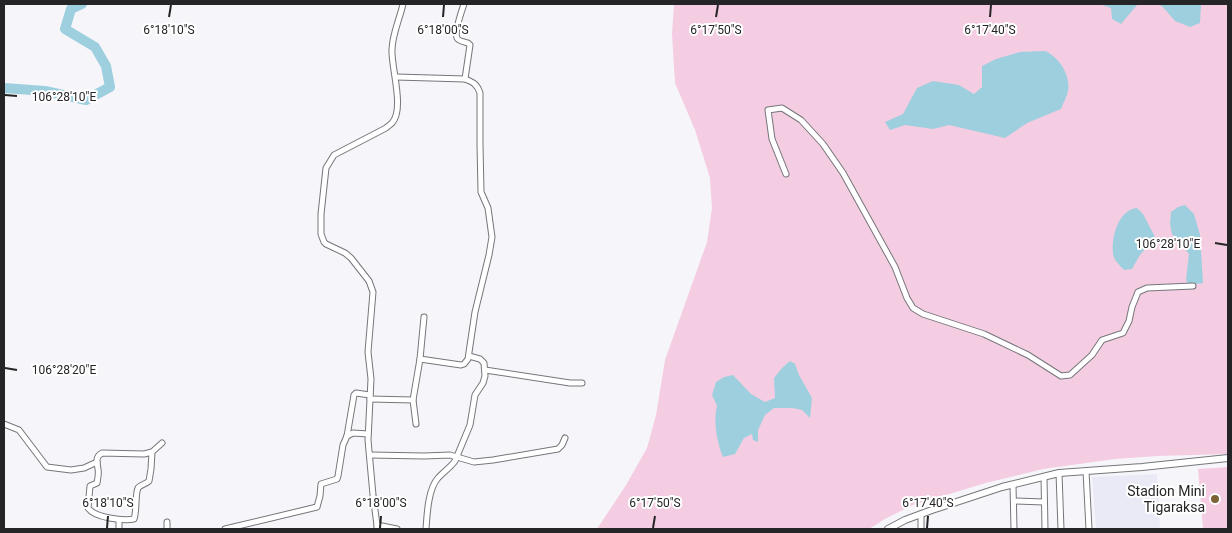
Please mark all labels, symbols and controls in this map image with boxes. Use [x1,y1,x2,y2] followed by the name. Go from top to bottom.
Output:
[143,23,195,37] text: 6°18'10"S
[417,23,469,37] text: 6°18'00"S
[690,23,742,37] text: 6°17'50"S
[964,23,1016,37] text: 6°17'40"S
[32,90,96,104] text: 106°28'10"E
[1136,237,1200,251] text: 106°28'10"E
[32,363,96,377] text: 106°28'20"E
[1127,483,1205,515] place label: Stadion Mini Tigaraksa
[1209,493,1221,505] marker: Stadion Mini Tigaraksa
[82,496,134,510] text: 6°18'10"S
[355,496,407,510] text: 6°18'00"S
[629,496,681,510] text: 6°17'50"S
[902,496,954,510] text: 6°17'40"S

